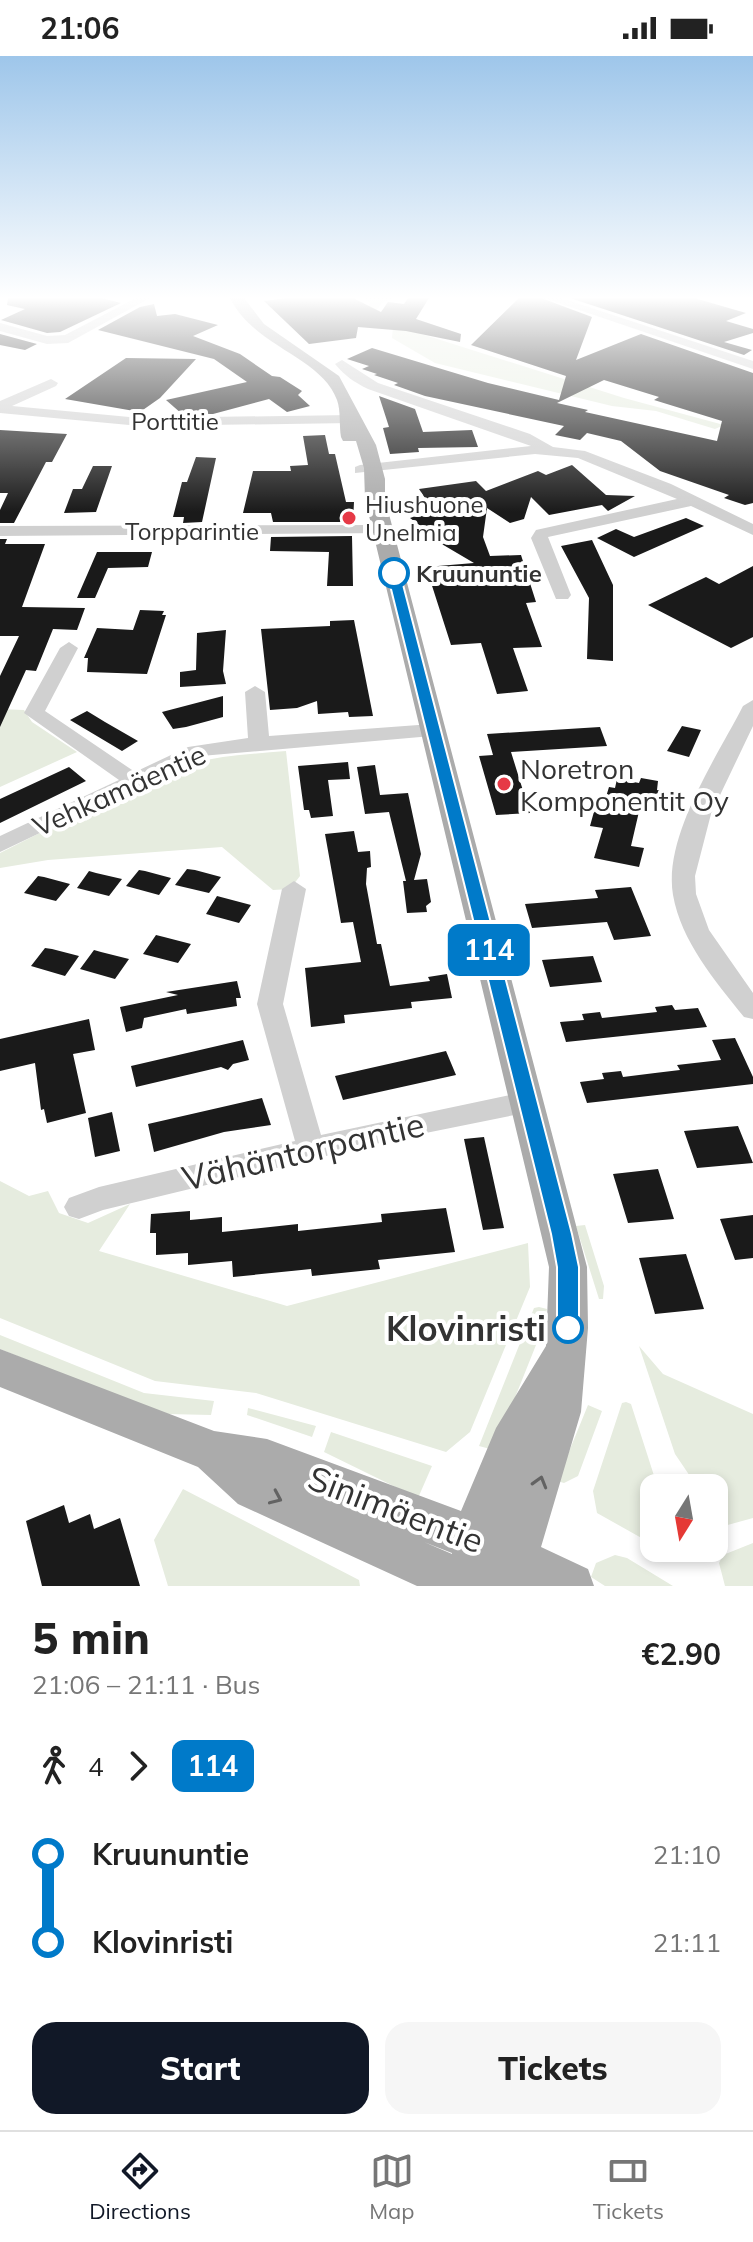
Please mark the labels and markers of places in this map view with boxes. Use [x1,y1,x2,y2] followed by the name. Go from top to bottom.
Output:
[365,489,484,547] place label: Hiushuone Unelmia
[340,509,358,527] marker: Hiushuone Unelmia
[379,558,409,588] marker: Kruununtie
[416,558,542,588] place label: Kruununtie
[520,751,729,818] place label: Noretron Komponentit Oy
[495,775,513,793] marker: Noretron Komponentit Oy
[386,1307,546,1350] place label: Klovinristi
[553,1313,583,1343] marker: Klovinristi

